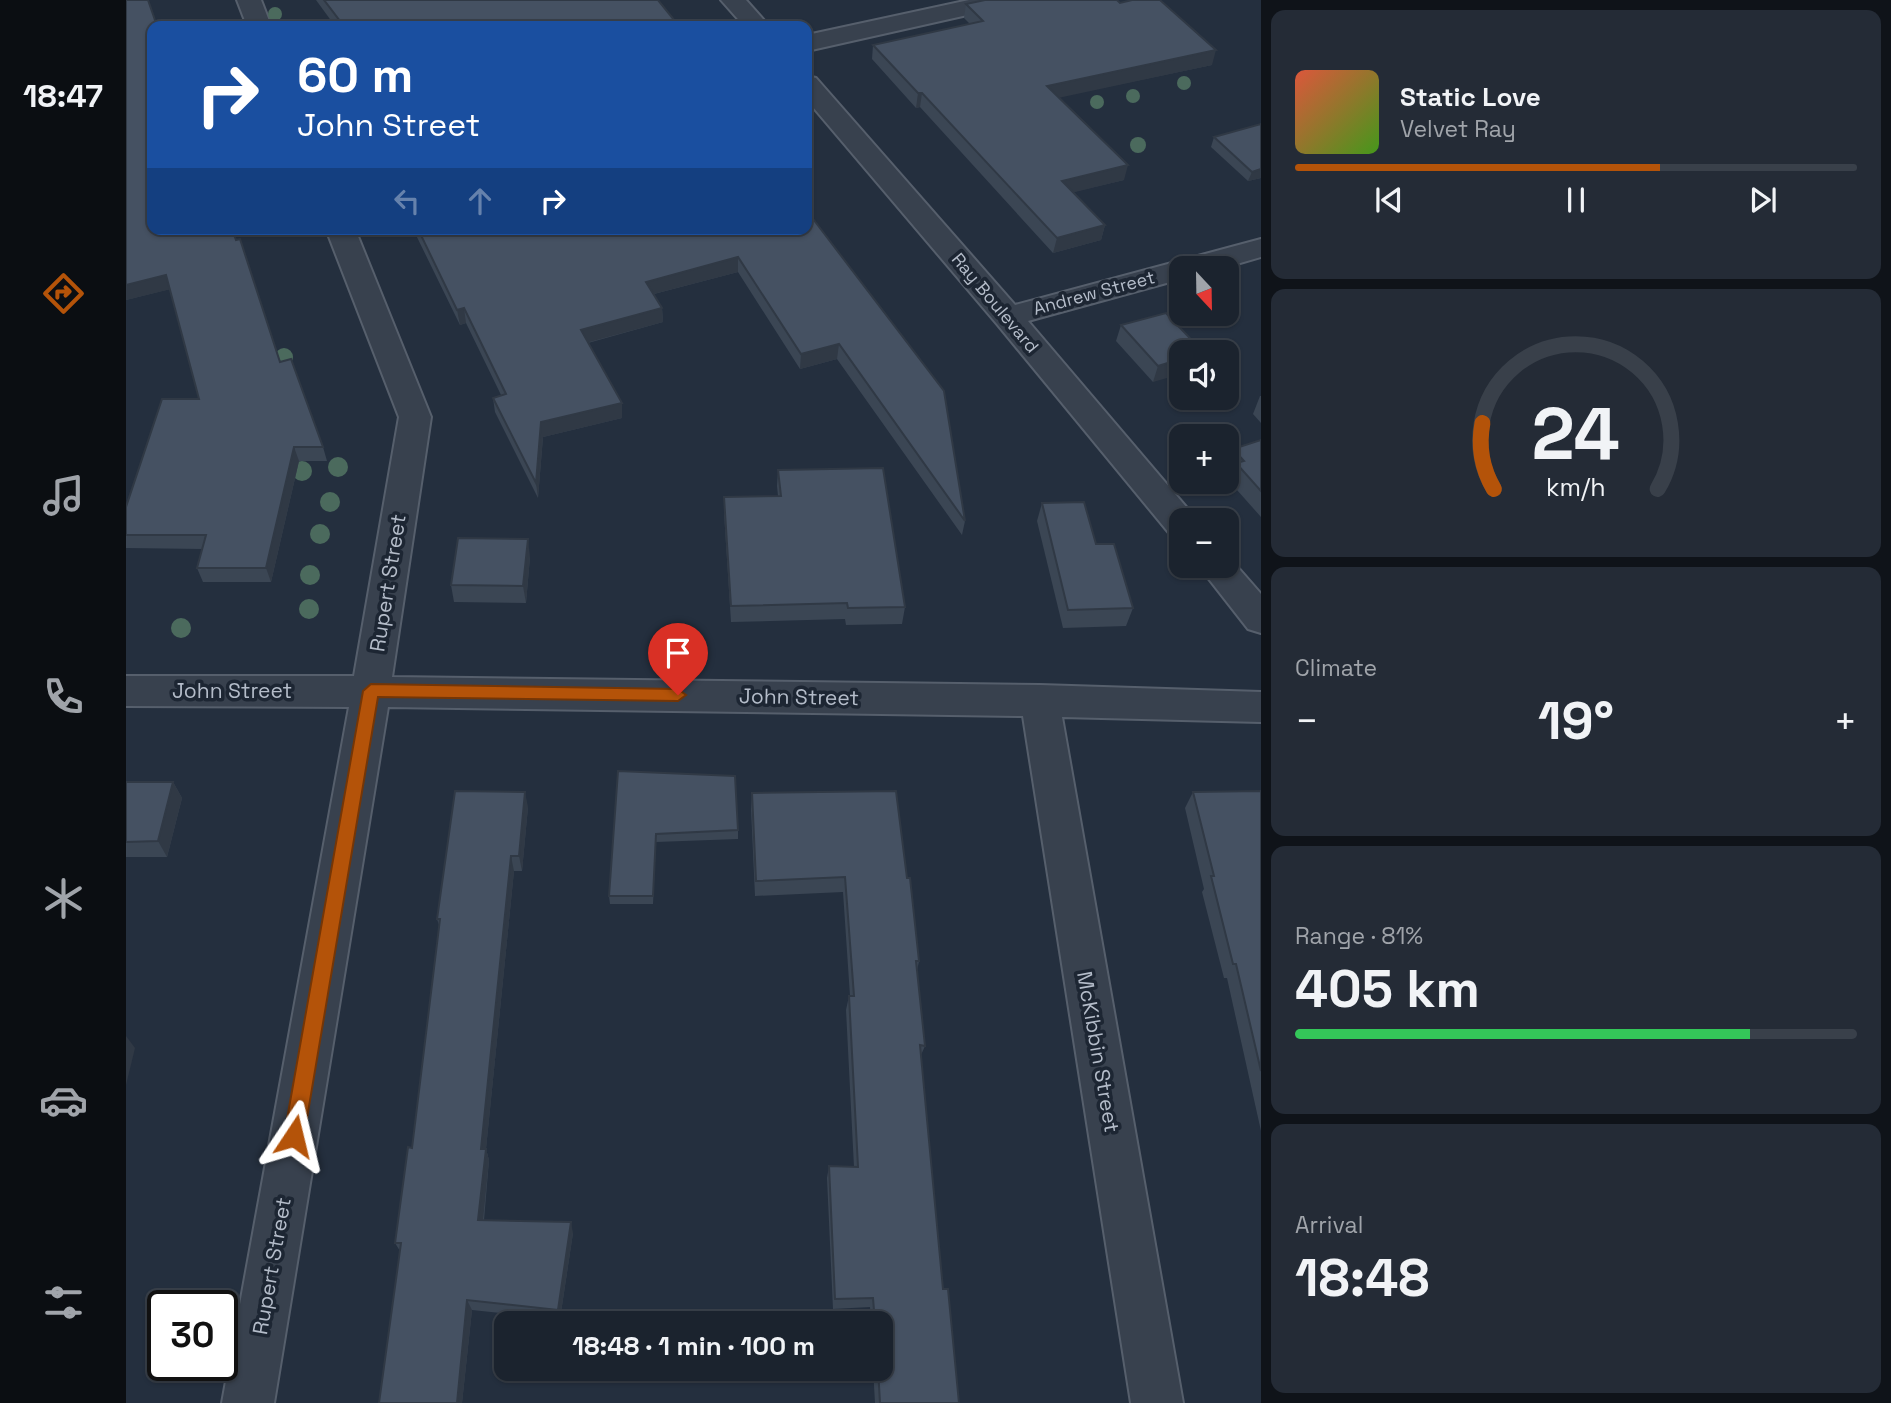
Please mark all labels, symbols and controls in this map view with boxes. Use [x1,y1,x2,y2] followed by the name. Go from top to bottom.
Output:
[297,44,413,106] text: 60 m
[182,49,273,140] icon: right
[23,76,103,116] text: 18:47
[1400,80,1541,114] text: Static Love
[297,105,480,145] text: John Street
[1400,114,1516,144] text: Velvet Ray
[1370,181,1408,219] icon: previous
[1557,181,1595,219] icon: pause
[1744,181,1782,219] icon: next
[388,182,426,220] icon: left
[461,182,499,220] icon: ahead
[534,182,572,220] icon: right
[947,248,1044,357] street label: Ray Boulevard
[1169,256,1239,326] north arrow
[1169,256,1239,578] map controls
[1031,265,1157,320] street label: Andrew Street
[39,269,88,318] icon: directions
[1169,340,1239,410] button: sound
[1532,387,1620,480] text: 24
[1169,424,1239,494] button: +
[39,471,88,520] icon: music
[1546,471,1606,503] text: km/h
[1169,508,1239,578] button: −
[363,512,412,654] street label: Rupert Street
[648,623,708,695] pin
[659,634,697,672] icon: arrive
[1295,653,1377,683] text: Climate
[39,672,88,721] icon: phone
[172,677,292,704] street label: John Street
[739,682,859,711] street label: John Street
[1538,688,1614,754] text: 19°
[1295,697,1319,745] text: −
[1833,697,1857,745] text: +
[39,874,88,923] icon: climate
[1295,921,1423,951] text: Range · 81%
[1295,956,1480,1022] text: 405 km
[1071,969,1126,1135] street label: McKibbin Street
[39,1076,88,1125] icon: car
[257,1099,331,1173] position arrow
[246,1195,297,1337] street label: Rupert Street
[1295,1210,1363,1240] text: Arrival
[1295,1245,1429,1311] text: 18:48
[39,1278,88,1327] icon: filters
[147,1290,238,1381] speed limit sign: 30
[572,1329,815,1363] text: 18:48 · 1 min · 100 m

